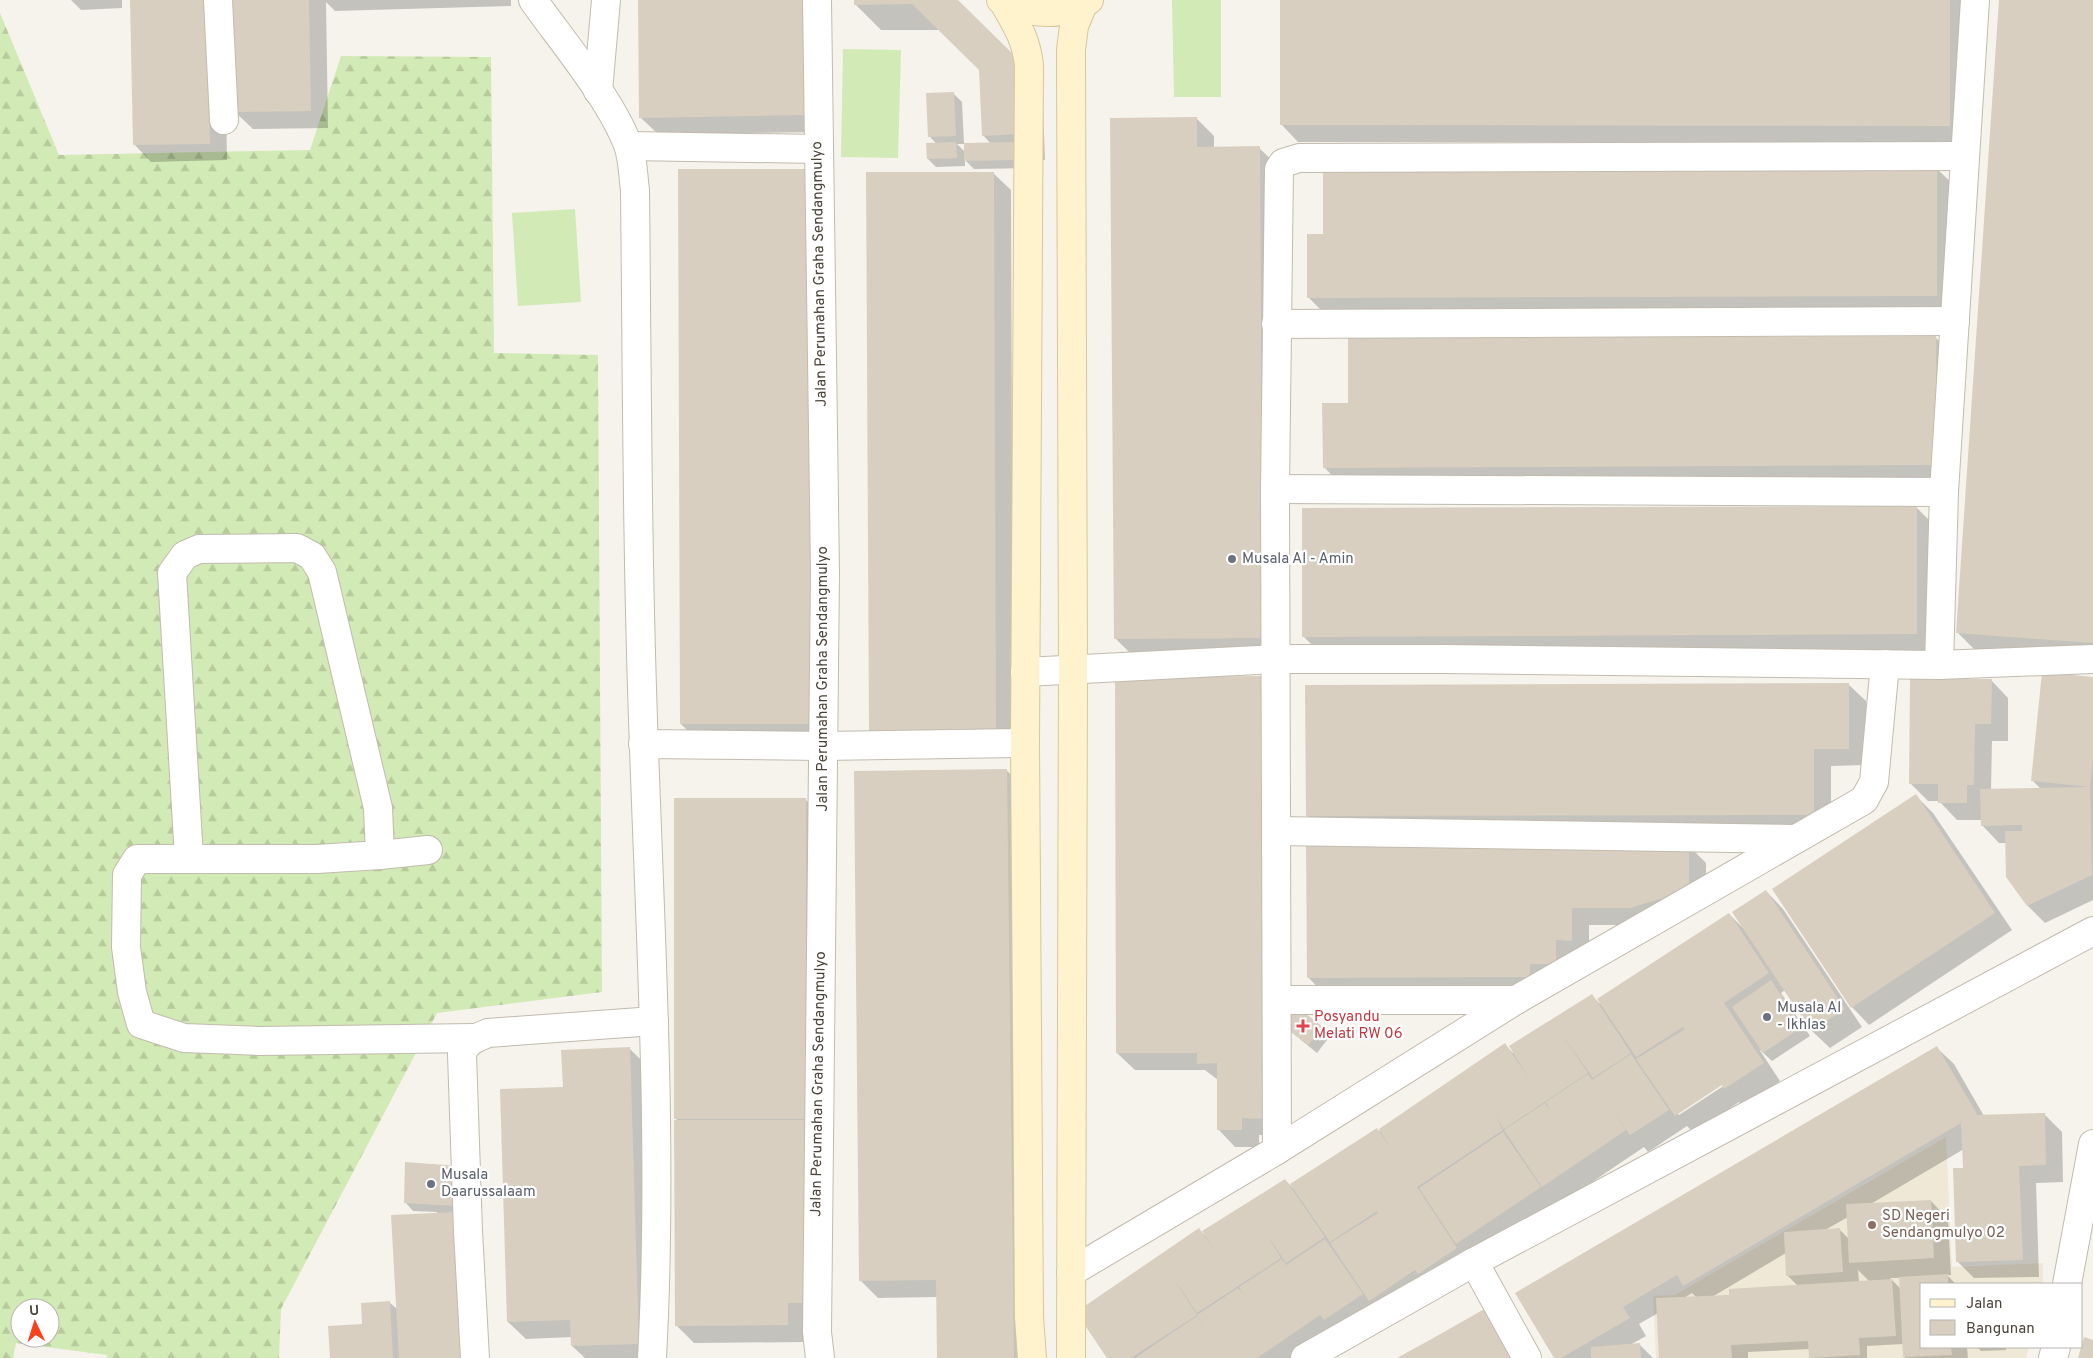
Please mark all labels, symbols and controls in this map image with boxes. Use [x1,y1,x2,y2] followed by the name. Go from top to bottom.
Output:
[808,141,832,407] street label: Jalan Perumahan Graha Sendangmulyo
[814,546,833,812] street label: Jalan Perumahan Graha Sendangmulyo
[1242,550,1354,569] place label: Musala Al - Amin
[1226,553,1238,565] marker: Musala Al - Amin
[807,951,831,1217] street label: Jalan Perumahan Graha Sendangmulyo
[1777,999,1841,1035] place label: Musala Al - Ikhlas
[1314,1008,1403,1044] place label: Posyandu Melati RW 06
[1761,1011,1773,1023] marker: Musala Al - Ikhlas
[1296,1019,1310,1033] marker: Posyandu Melati RW 06
[441,1166,536,1202] place label: Musala Daarussalaam
[425,1178,437,1190] marker: Musala Daarussalaam
[1882,1207,2005,1243] place label: SD Negeri Sendangmulyo 02
[1866,1219,1878,1231] marker: SD Negeri Sendangmulyo 02
[1920,1283,2083,1348] legend
[1966,1295,2003,1314] text: Jalan
[10,1298,60,1348] north arrow
[29,1303,40,1320] text: U
[1966,1320,2035,1339] text: Bangunan

